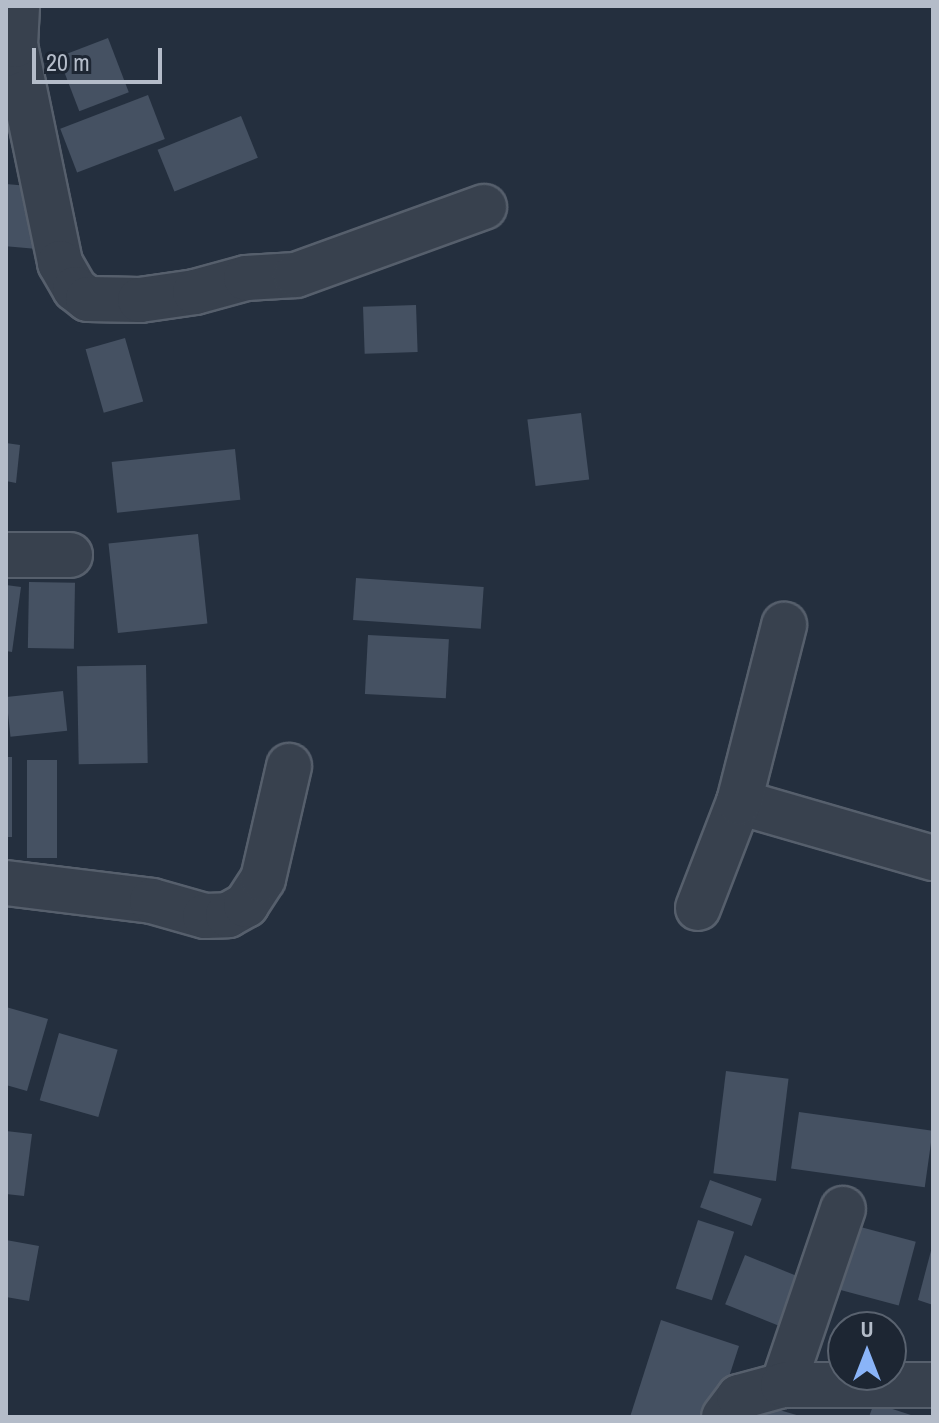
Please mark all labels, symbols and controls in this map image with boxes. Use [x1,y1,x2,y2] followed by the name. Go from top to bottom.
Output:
[36,32,166,82] scale bar
[46,46,90,78] text: 20 m
[827,1311,907,1391] north arrow
[860,1314,874,1344] text: U

